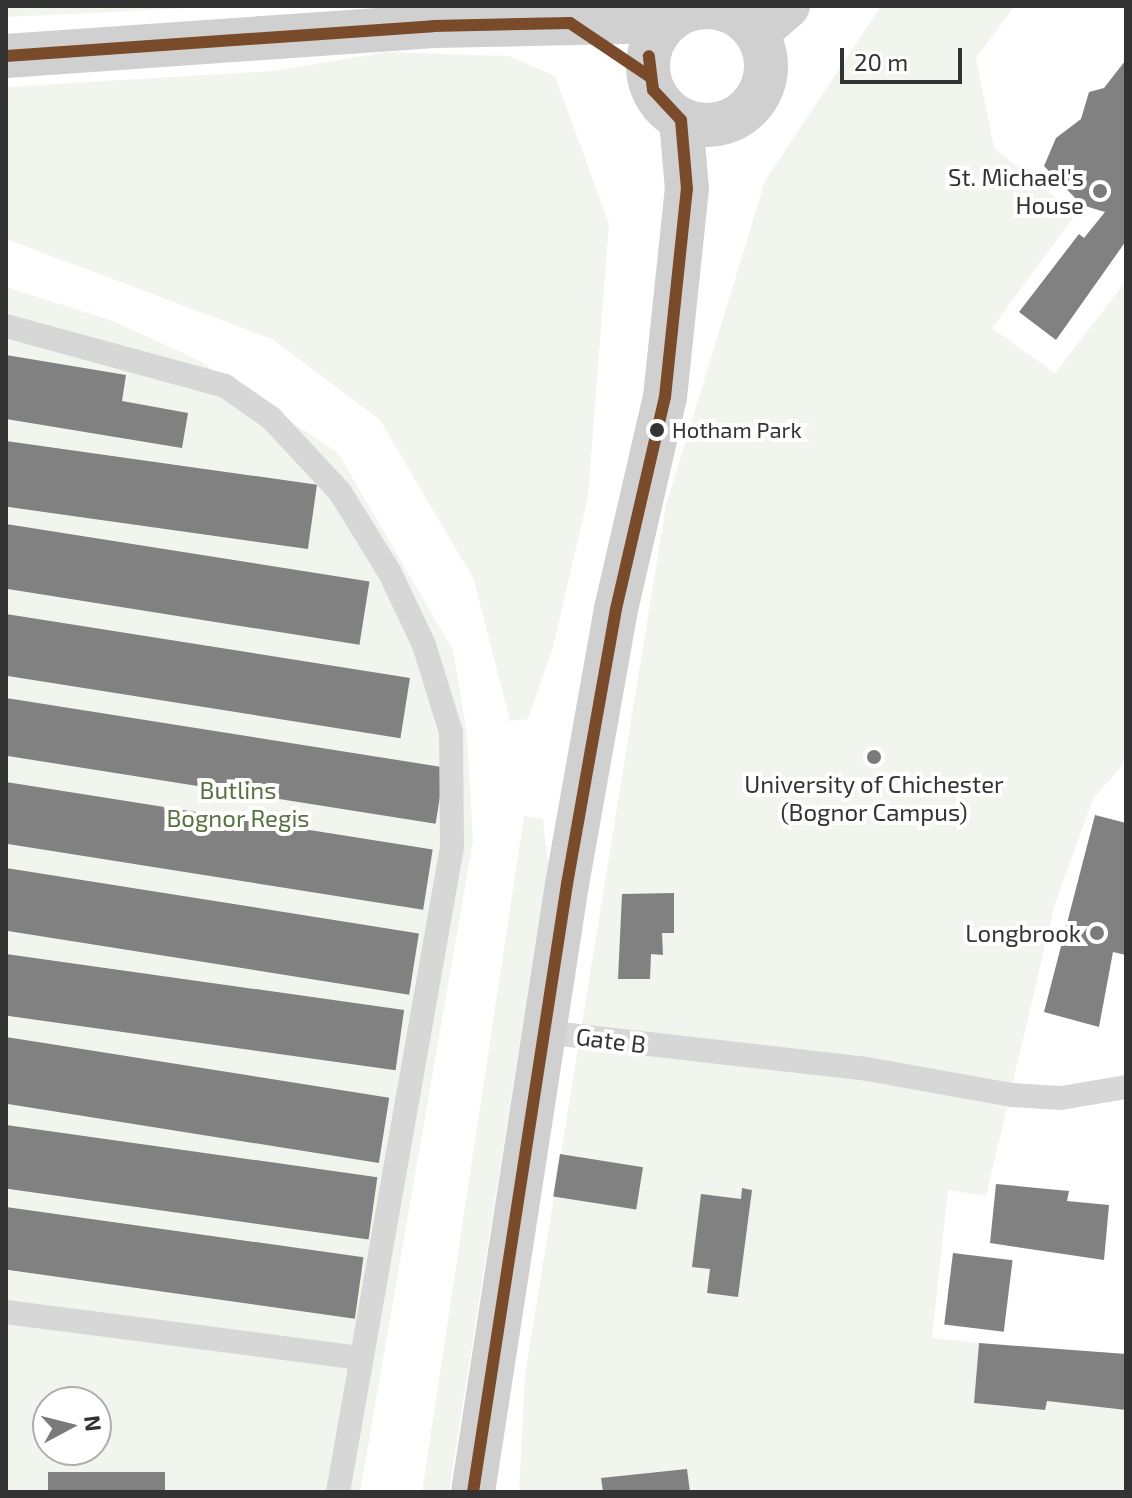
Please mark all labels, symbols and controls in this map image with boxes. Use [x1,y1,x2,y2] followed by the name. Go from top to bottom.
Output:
[844,32,966,82] scale bar
[854,47,908,76] text: 20 m
[948,163,1084,219] place label: St. Michael's House
[1091,182,1109,200] marker: St. Michael's House
[672,417,802,443] place label: Hotham Park
[649,422,665,438] marker: Hotham Park
[865,748,883,766] marker: University of Chichester (Bognor Campus)
[744,770,1004,826] place label: University of Chichester (Bognor Campus)
[166,776,310,832] park label: Butlins Bognor Regis
[965,919,1081,947] place label: Longbrook
[1088,924,1106,942] marker: Longbrook
[574,1021,648,1059] street label: Gate B
[32,1386,112,1466] north arrow
[80,1414,108,1433] text: N

